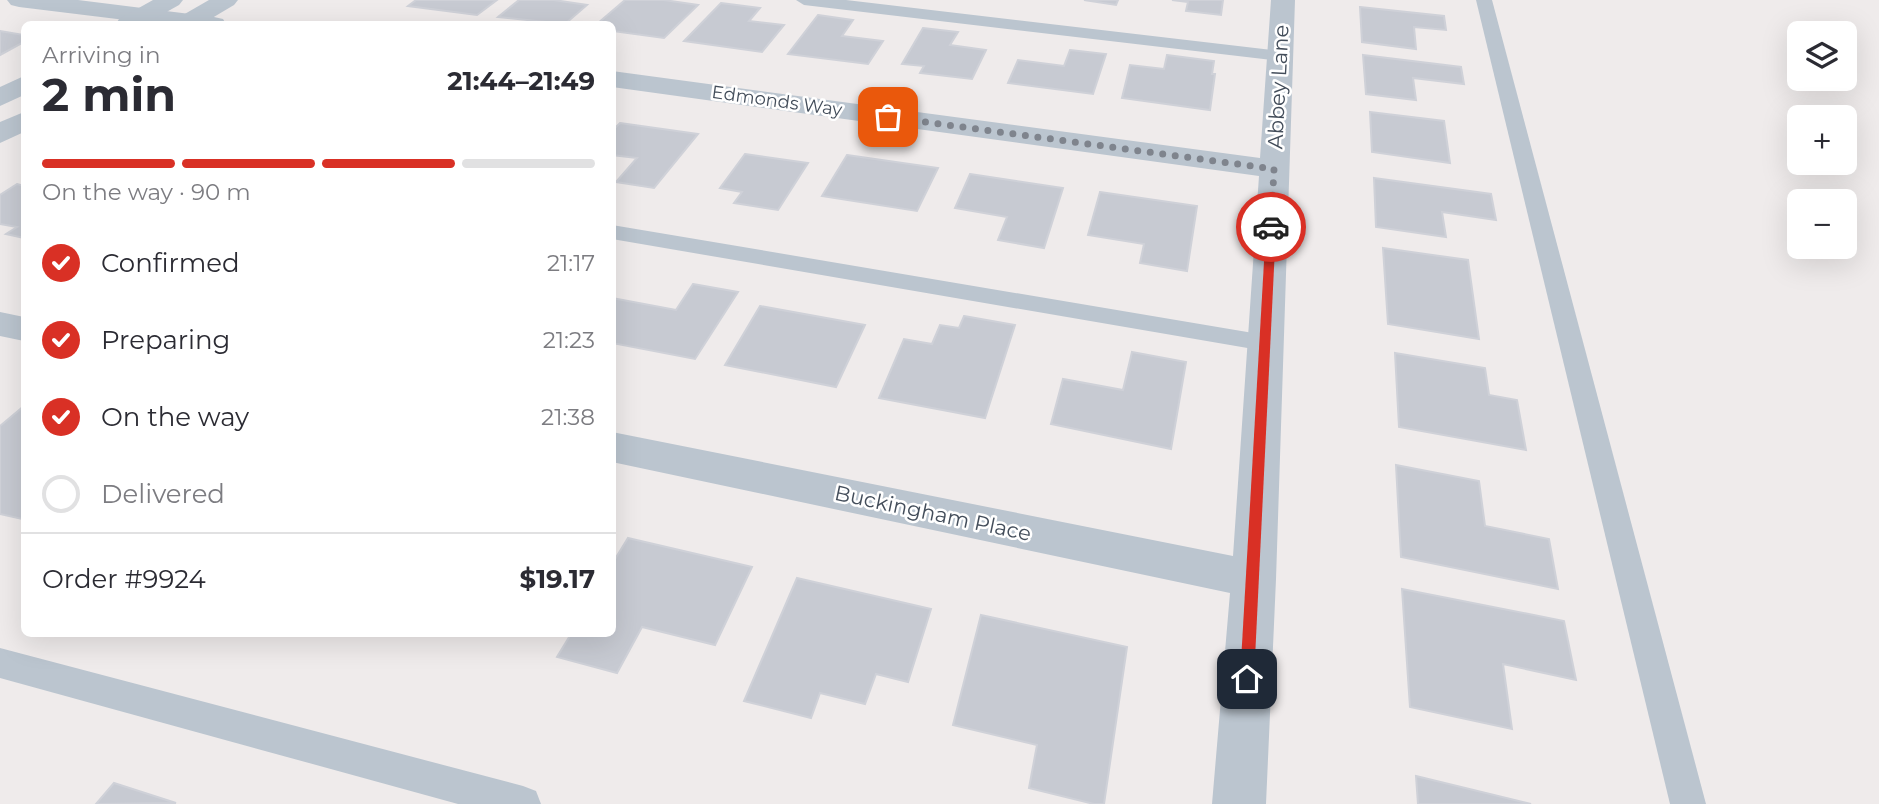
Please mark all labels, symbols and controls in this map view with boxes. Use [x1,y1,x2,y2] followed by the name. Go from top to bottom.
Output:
[1787,21,1857,259] map controls
[1787,21,1857,91] button: layers
[1262,24,1294,150] street label: Abbey Lane
[42,41,161,69] text: Arriving in
[447,65,595,97] text: 21:44–21:49
[42,66,176,123] text: 2 min
[710,81,844,121] street label: Edmonds Way
[858,87,918,147] pin
[869,98,907,136] icon: bag
[1787,105,1857,175] button: +
[42,178,251,206] text: On the way · 90 m
[1787,189,1857,259] button: −
[1236,192,1306,262] courier
[1252,208,1290,246] icon: car
[42,244,80,282] icon: check
[101,247,240,279] text: Confirmed
[547,249,595,277] text: 21:17
[42,321,80,359] icon: check
[101,324,230,356] text: Preparing
[543,326,595,354] text: 21:23
[42,398,80,436] icon: check
[101,401,249,433] text: On the way
[541,403,595,431] text: 21:38
[101,478,225,510] text: Delivered
[832,480,1034,546] street label: Buckingham Place
[42,563,206,595] text: Order #9924
[520,563,595,595] text: $19.17
[1217,649,1277,709] pin
[1228,660,1266,698] icon: home

